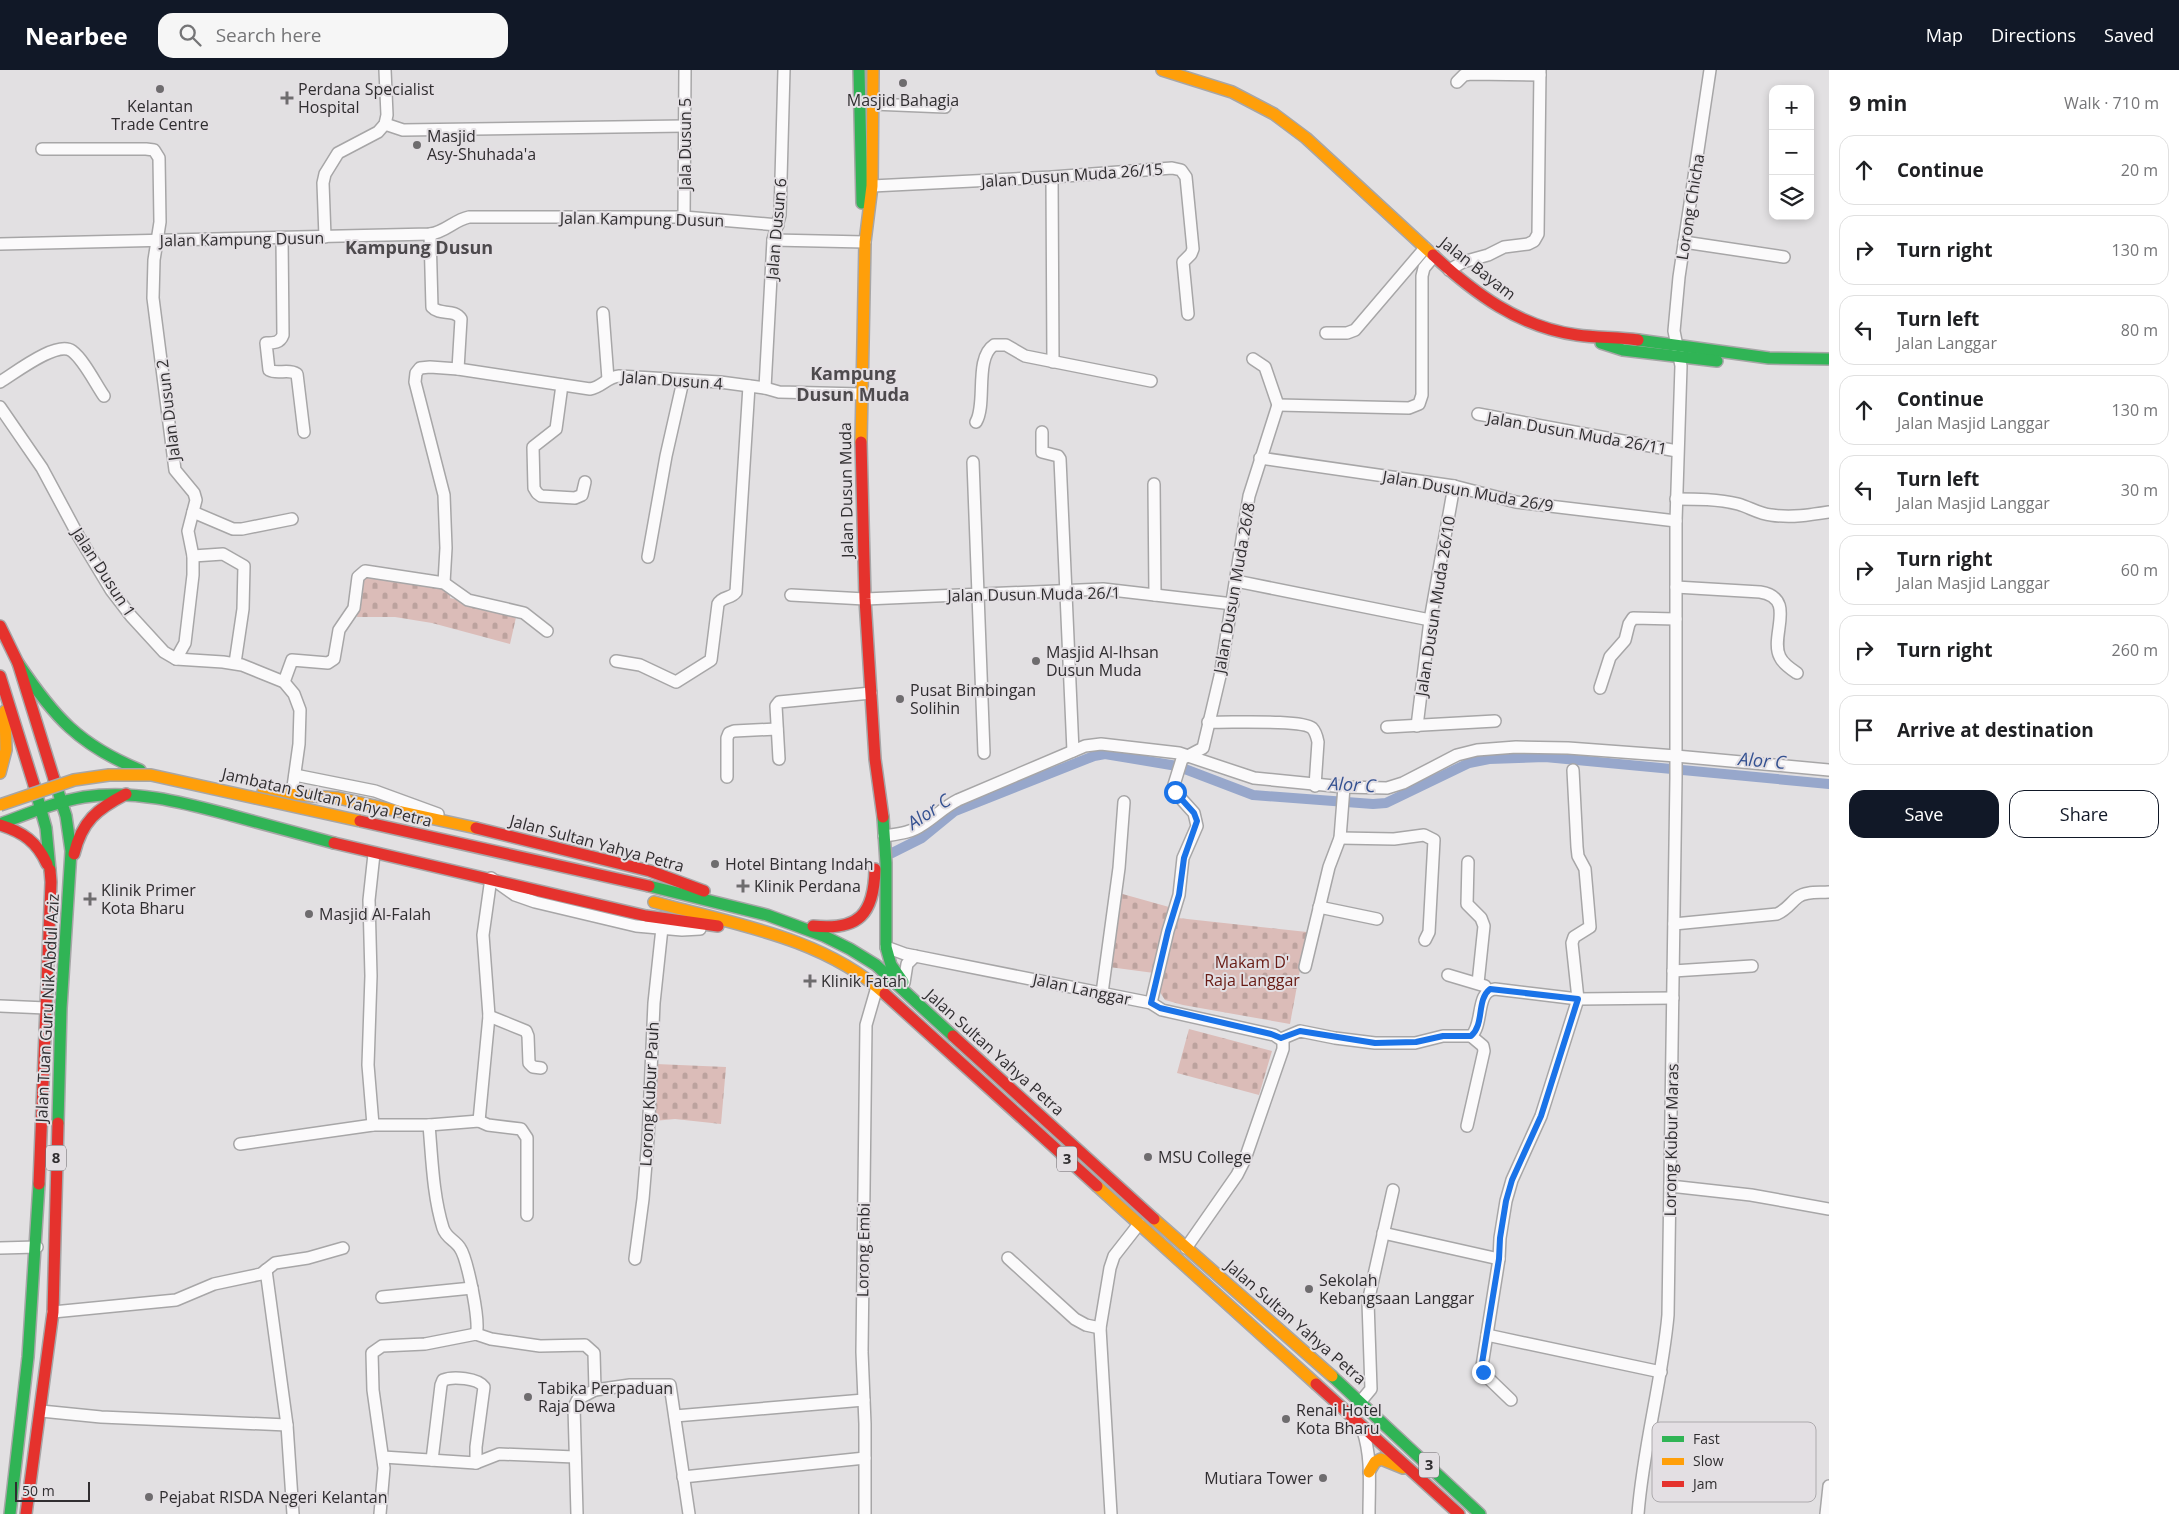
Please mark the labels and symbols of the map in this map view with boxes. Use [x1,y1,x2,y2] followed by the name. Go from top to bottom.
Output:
[897,77,909,89] marker: Masjid Bahagia
[298,78,435,118] place label: Perdana Specialist Hospital
[154,83,166,95] marker: Kelantan Trade Centre
[847,89,959,111] place label: Masjid Bahagia
[280,91,294,105] marker: Perdana Specialist Hospital
[111,95,209,135] place label: Kelantan Trade Centre
[674,98,696,192] street label: Jala Dusun 5
[427,125,536,165] place label: Masjid Asy-Shuhada'a
[411,139,423,151] marker: Masjid Asy-Shuhada'a
[1671,152,1709,262] street label: Lorong Chicha
[978,158,1164,192] street label: Jalan Dusun Muda 26/15
[760,177,791,283] street label: Jalan Dusun 6
[558,207,724,231] street label: Jalan Kampung Dusun
[158,227,324,251] street label: Jalan Kampung Dusun
[1434,230,1521,305] street label: Jalan Bayam
[345,235,493,259] district label: Kampung Dusun
[151,358,185,464] street label: Jalan Dusun 2
[796,361,910,406] district label: Kampung Dusun Muda
[618,365,724,395] street label: Jalan Dusun 4
[1483,406,1669,460] street label: Jalan Dusun Muda 26/11
[834,422,858,560] street label: Jalan Dusun Muda
[1379,465,1555,517] street label: Jalan Dusun Muda 26/9
[1208,501,1260,677] street label: Jalan Dusun Muda 26/8
[1410,514,1460,700] street label: Jalan Dusun Muda 26/10
[66,522,141,621] street label: Jalan Dusun 1
[945,581,1121,607] street label: Jalan Dusun Muda 26/1
[1046,641,1159,681] place label: Masjid Al-Ihsan Dusun Muda
[1030,655,1042,667] marker: Masjid Al-Ihsan Dusun Muda
[910,679,1036,719] place label: Pusat Bimbingan Solihin
[894,693,906,705] marker: Pusat Bimbingan Solihin
[1736,746,1788,774] water label: Alor C
[218,762,434,832] street label: Jambatan Sultan Yahya Petra
[1326,771,1378,797] water label: Alor C
[1164,781,1187,804] route start
[901,787,956,835] water label: Alor C
[505,809,687,877] street label: Jalan Sultan Yahya Petra
[725,853,874,875] place label: Hotel Bintang Indah
[709,858,721,870] marker: Hotel Bintang Indah
[754,875,861,897] place label: Klinik Perdana
[101,879,196,919] place label: Klinik Primer Kota Bharu
[736,879,750,893] marker: Klinik Perdana
[83,892,97,906] marker: Klinik Primer Kota Bharu
[30,893,64,1125] street label: Jalan Tuan Guru Nik Abdul Aziz
[319,903,431,925] place label: Masjid Al-Falah
[303,908,315,920] marker: Masjid Al-Falah
[1204,951,1300,991] park label: Makam D' Raja Langgar
[1029,967,1134,1010] street label: Jalan Langgar
[821,970,907,992] place label: Klinik Fatah
[803,974,817,988] marker: Klinik Fatah
[919,982,1069,1120] street label: Jalan Sultan Yahya Petra
[634,1021,664,1167] street label: Lorong Kubur Pauh
[1659,1063,1683,1217] street label: Lorong Kubur Maras
[46,1146,66,1170] road number: 8
[1057,1146,1077,1172] road number: 3
[1158,1146,1251,1168] place label: MSU College
[1142,1151,1154,1163] marker: MSU College
[851,1203,875,1297] street label: Lorong Embi
[1219,1253,1371,1389] street label: Jalan Sultan Yahya Petra
[1319,1269,1475,1309] place label: Sekolah Kebangsaan Langgar
[1303,1283,1315,1295] marker: Sekolah Kebangsaan Langgar
[1472,1361,1495,1384] route end
[538,1377,673,1417] place label: Tabika Perpaduan Raja Dewa
[522,1391,534,1403] marker: Tabika Perpaduan Raja Dewa
[1296,1399,1382,1439] place label: Renai Hotel Kota Bharu
[1280,1413,1292,1425] marker: Renai Hotel Kota Bharu
[1652,1422,1816,1502] legend
[1693,1429,1720,1448] text: Fast
[1693,1451,1724,1470] text: Slow
[1419,1452,1439,1478] road number: 3
[1204,1467,1313,1489] place label: Mutiara Tower
[1317,1472,1329,1484] marker: Mutiara Tower
[1691,1474,1718,1493] text: Jam
[15,1479,90,1502] scale bar
[159,1486,387,1508] place label: Pejabat RISDA Negeri Kelantan
[143,1491,155,1503] marker: Pejabat RISDA Negeri Kelantan

